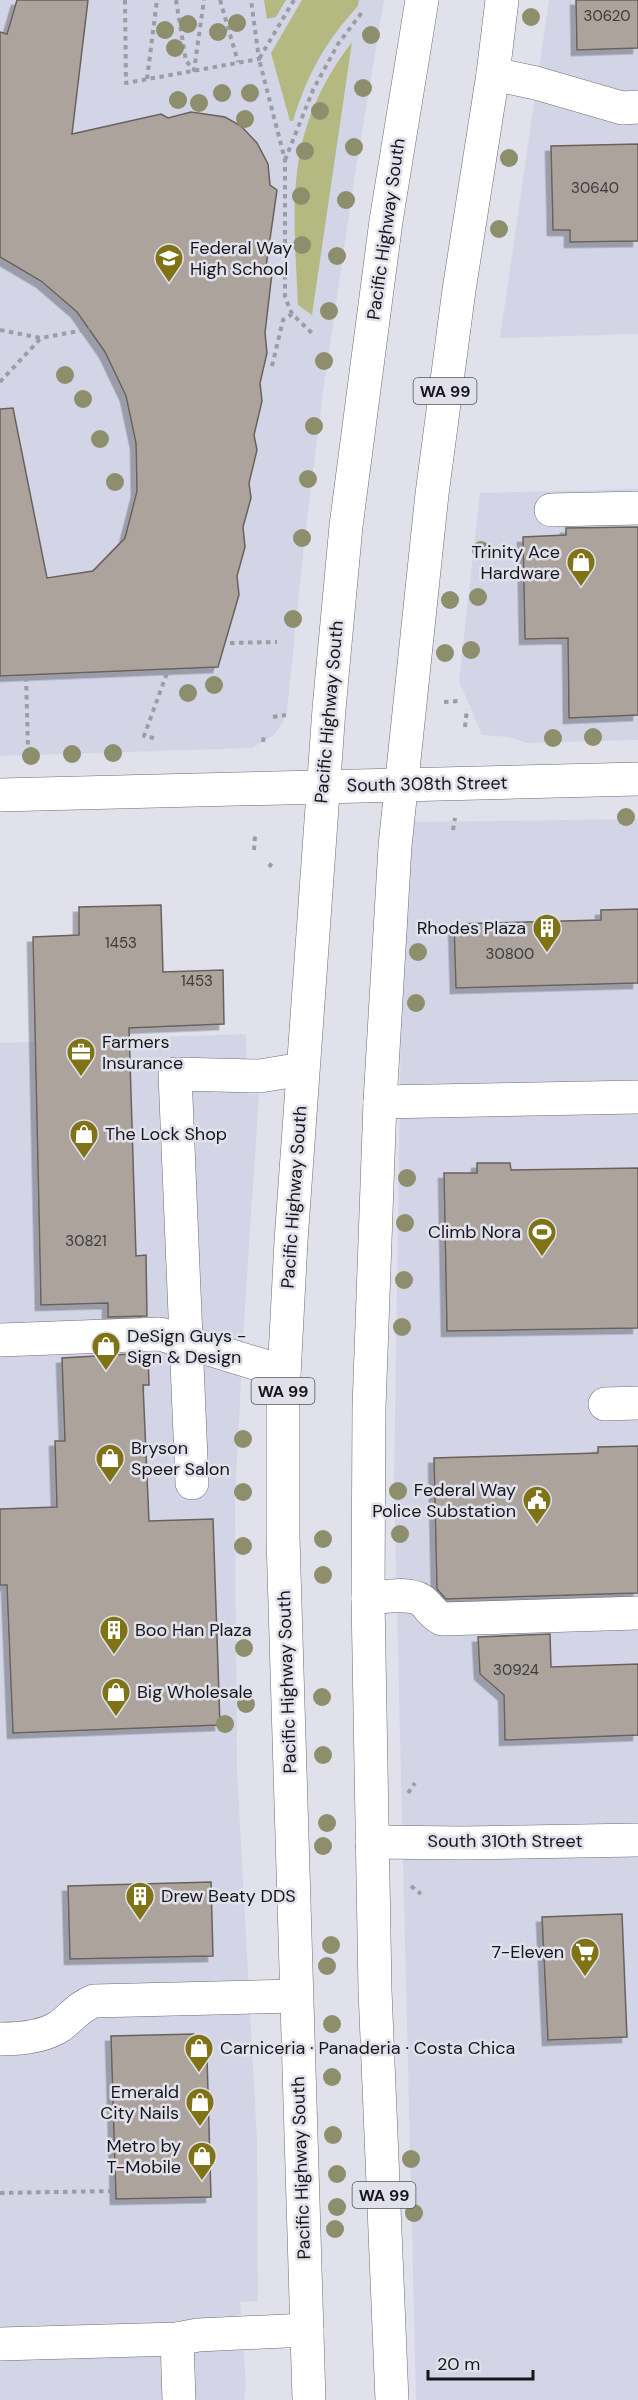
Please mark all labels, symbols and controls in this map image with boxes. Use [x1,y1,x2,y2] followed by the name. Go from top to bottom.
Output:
[584,6,630,26] house number: 30620
[361,137,411,321] street label: Pacific Highway South
[571,178,619,198] house number: 30640
[190,236,292,281] place label: Federal Way High School
[153,242,185,284] school or university icon: Federal Way High School
[414,378,476,404] road number: WA 99
[471,540,560,585] place label: Trinity Ace Hardware
[565,546,597,588] shop icon: Trinity Ace Hardware
[309,620,349,804] street label: Pacific Highway South
[346,771,508,797] street label: South 308th Street
[531,912,563,954] building icon: Rhodes Plaza
[417,916,526,940] place label: Rhodes Plaza
[105,933,137,953] house number: 1453
[486,944,534,964] house number: 30800
[181,971,213,991] house number: 1453
[102,1030,183,1075] place label: Farmers Insurance
[65,1036,97,1078] office icon: Farmers Insurance
[276,1105,312,1289] street label: Pacific Highway South
[68,1118,100,1160] shop icon: The Lock Shop
[105,1122,227,1146] place label: The Lock Shop
[526,1216,558,1258] sports icon: Climb Nora
[428,1220,521,1244] place label: Climb Nora
[65,1231,107,1251] house number: 30821
[127,1324,247,1369] place label: DeSign Guys - Sign & Design
[90,1330,122,1372] shop icon: DeSign Guys - Sign & Design
[252,1378,314,1404] road number: WA 99
[131,1436,230,1481] place label: Bryson Speer Salon
[94,1442,126,1484] shop icon: Bryson Speer Salon
[372,1478,516,1523] place label: Federal Way Police Substation
[521,1484,553,1526] public building icon: Federal Way Police Substation
[272,1590,302,1774] street label: Pacific Highway South
[98,1614,130,1656] building icon: Boo Han Plaza
[135,1618,251,1642] place label: Boo Han Plaza
[493,1660,539,1680] house number: 30924
[100,1676,132,1718] shop icon: Big Wholesale
[137,1680,253,1704] place label: Big Wholesale
[427,1829,583,1853] street label: South 310th Street
[124,1880,156,1922] building icon: Drew Beaty DDS
[161,1884,296,1908] place label: Drew Beaty DDS
[569,1936,601,1978] supermarket icon: 7-Eleven
[492,1940,564,1964] place label: 7-Eleven
[183,2032,215,2074] shop icon: Carniceria · Panaderia · Costa Chica
[220,2036,515,2060] place label: Carniceria · Panaderia · Costa Chica
[286,2076,316,2260] street label: Pacific Highway South
[100,2080,179,2125] place label: Emerald City Nails
[184,2086,216,2128] shop icon: Emerald City Nails
[106,2134,181,2179] place label: Metro by T-Mobile
[186,2140,218,2182] shop icon: Metro by T-Mobile
[352,2182,416,2208] road number: WA 99
[428,2343,533,2381] scale bar
[437,2352,480,2376] text: 20 m

